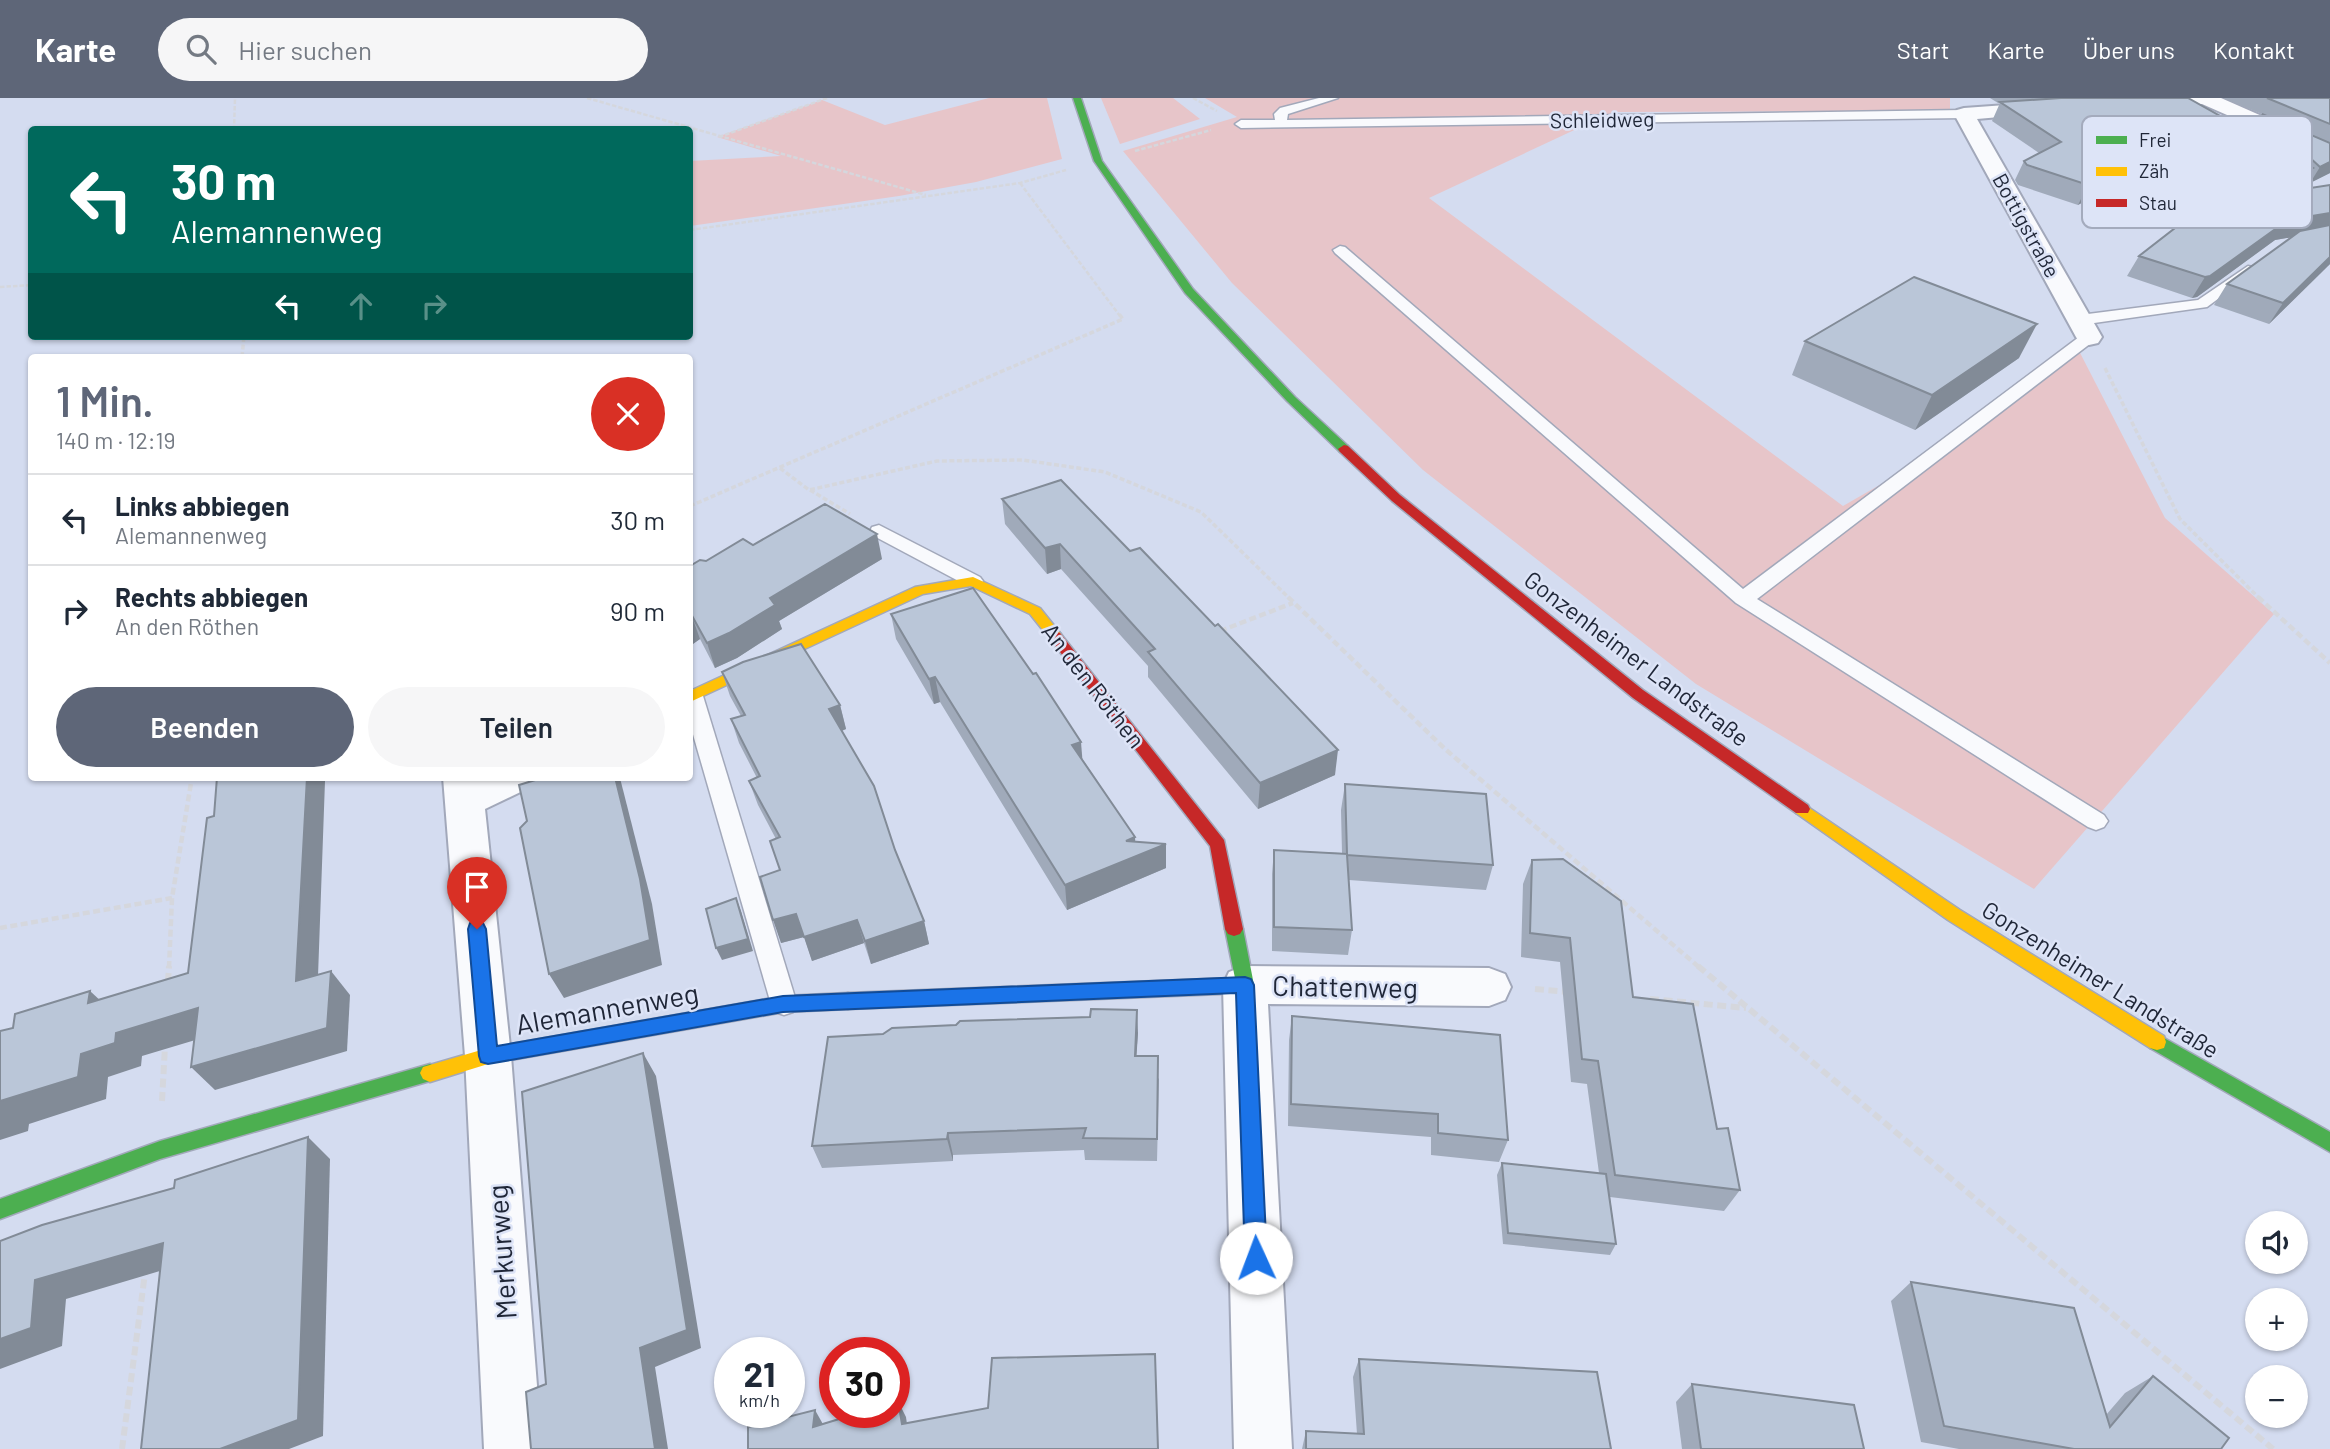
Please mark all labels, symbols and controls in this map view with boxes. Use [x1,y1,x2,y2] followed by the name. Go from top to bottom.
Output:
[158,18,648,81] search box
[35,29,116,69] text: Karte
[182,30,220,68] icon: search
[238,34,372,65] text: Hier suchen
[1897,35,1950,64] text: Start
[1988,35,2045,64] text: Karte
[2083,35,2175,64] text: Über uns
[2213,35,2295,64] text: Kontakt
[1550,106,1654,132] street label: Schleidweg
[2082,116,2312,228] legend
[2139,128,2171,151] text: Frei
[171,151,276,210] text: 30 m
[56,154,147,245] icon: left
[2139,159,2169,182] text: Zäh
[1988,169,2066,281] street label: Bottigstraße
[2139,191,2177,214] text: Stau
[171,211,383,249] text: Alemannenweg
[269,287,307,325] icon: left
[342,287,380,325] icon: ahead
[415,287,453,325] icon: right
[56,375,154,425] text: 1 Min.
[591,377,665,451] button: close
[56,426,176,454] text: 140 m · 12:19
[115,490,289,521] text: Links abbiegen
[56,501,94,539] icon: left
[610,504,665,535] text: 30 m
[115,521,267,549] text: Alemannenweg
[1519,564,1755,752] street label: Gonzenheimer Landstraße
[115,581,308,612] text: Rechts abbiegen
[56,592,94,630] icon: right
[610,595,665,626] text: 90 m
[115,612,259,640] text: An den Röthen
[1036,617,1152,753] street label: An den Röthen
[56,687,354,767] button: Beenden
[368,687,665,767] button: Teilen
[447,857,507,929] pin
[458,868,496,906] icon: arrive
[1977,894,2225,1064] street label: Gonzenheimer Landstraße
[1272,968,1418,1004] street label: Chattenweg
[513,975,701,1041] street label: Alemannenweg
[479,1184,523,1320] street label: Merkurweg
[2245,1211,2308,1428] map controls
[2245,1211,2308,1274] button: sound
[1219,1221,1293,1295] position arrow
[2245,1288,2308,1351] button: +
[819,1337,910,1428] speed limit sign: 30
[744,1352,775,1394] text: 21
[2245,1365,2308,1428] button: −
[739,1389,780,1411] text: km/h

